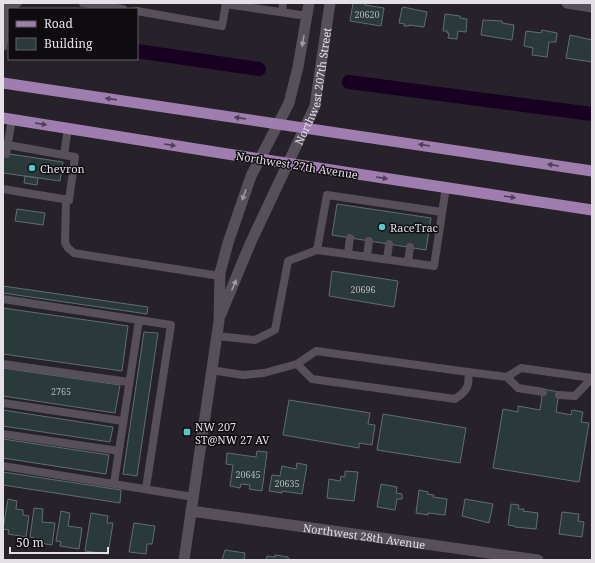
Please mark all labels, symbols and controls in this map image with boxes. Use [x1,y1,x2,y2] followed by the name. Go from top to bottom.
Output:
[8,8,138,60] legend
[354,8,380,21] house number: 20620
[44,15,74,32] text: Road
[290,27,334,147] street label: Northwest 207th Street
[44,35,93,52] text: Building
[299,35,305,48] one-way arrow
[105,96,117,102] one-way arrow
[234,115,246,121] one-way arrow
[35,121,48,127] one-way arrow
[164,142,176,148] one-way arrow
[418,142,430,148] one-way arrow
[235,148,359,182] street label: Northwest 27th Avenue
[40,161,85,176] place label: Chevron
[547,162,560,168] one-way arrow
[27,163,37,173] marker: Chevron
[376,175,388,181] one-way arrow
[241,189,247,201] one-way arrow
[504,194,516,200] one-way arrow
[390,220,438,235] place label: RaceTrac
[377,222,387,232] marker: RaceTrac
[231,279,237,290] one-way arrow
[350,283,376,296] house number: 20696
[51,385,71,398] house number: 2765
[195,419,270,447] place label: NW 207 ST@NW 27 AV
[182,427,192,437] marker: NW 207 ST@NW 27 AV
[235,468,261,481] house number: 20645
[274,477,300,490] house number: 20635
[302,519,427,552] street label: Northwest 28th Avenue
[10,529,108,555] scale bar
[16,534,44,551] text: 50 m

